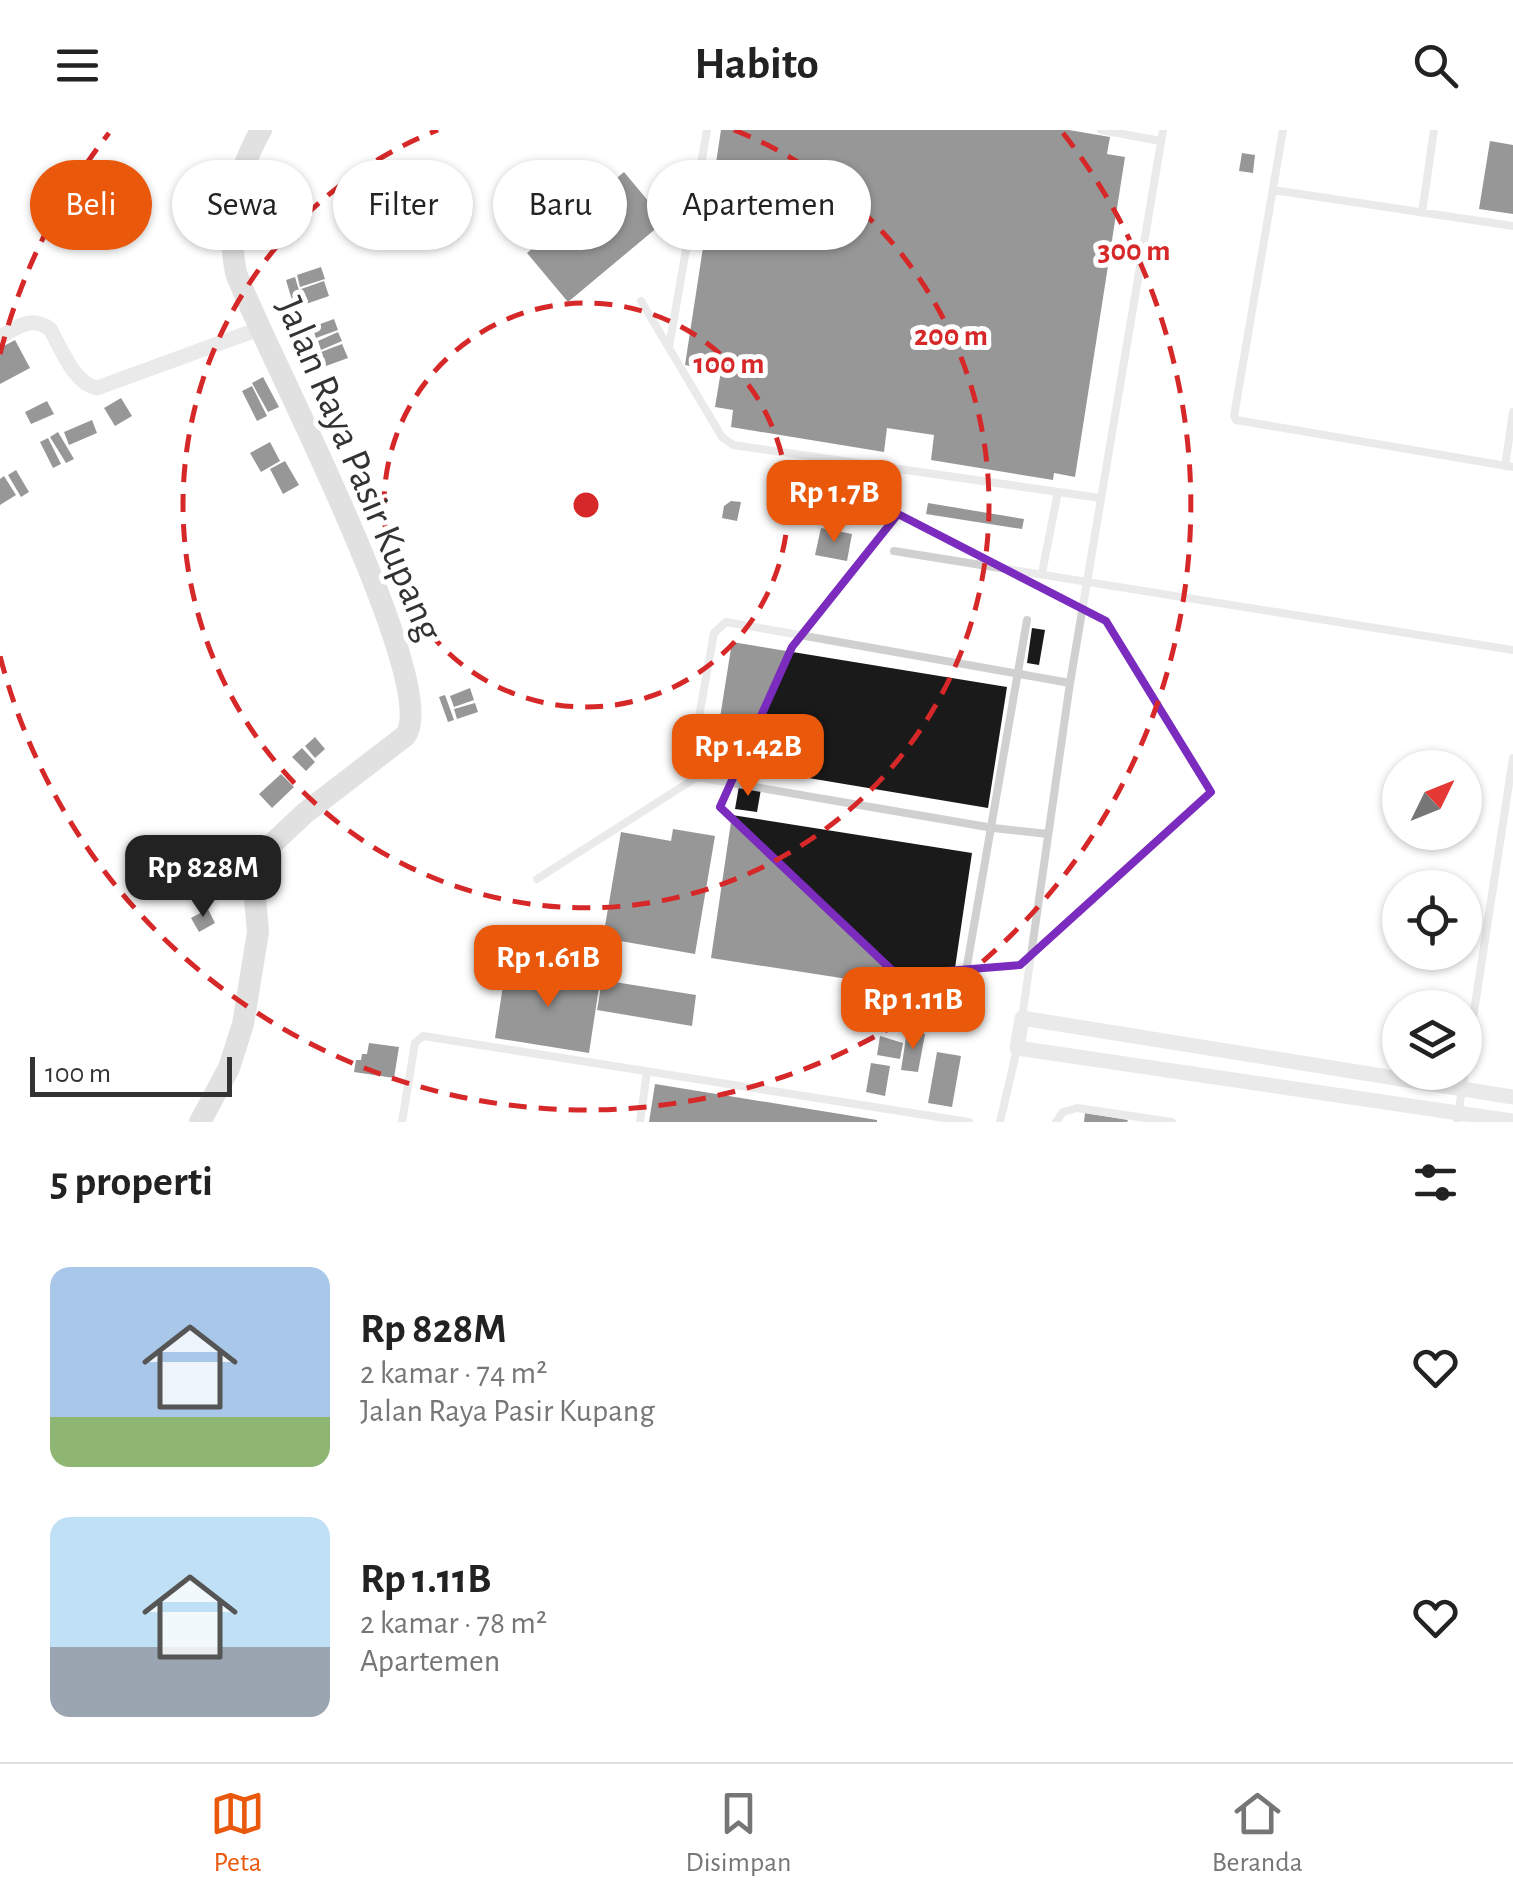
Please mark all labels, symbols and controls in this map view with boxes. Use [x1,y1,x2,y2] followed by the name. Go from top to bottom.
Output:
[50,38,105,93] icon: menu
[1408,38,1463,93] icon: search
[694,42,819,87] text: Habito
[30,160,152,250] chip: Beli
[172,160,313,250] chip: Sewa
[333,160,473,250] chip: Filter
[493,160,627,250] chip: Baru
[647,160,871,250] chip: Apartemen
[1098,236,1170,266] text: 300 m
[269,292,450,647] street label: Jalan Raya Pasir Kupang
[914,321,988,351] text: 200 m
[694,349,764,379] text: 100 m
[742,460,926,545] pin: Rp 1.7B
[789,476,879,508] text: Rp 1.7B
[568,487,604,523] centre of rings
[645,714,851,799] pin: Rp 1.42B
[694,730,802,762] text: Rp 1.42B
[1382,750,1482,850] north arrow
[1382,750,1482,1090] map controls
[111,835,295,920] pin: Rp 828M
[147,851,259,883] text: Rp 828M
[1382,870,1482,970] button: locate
[445,925,651,1010] pin: Rp 1.61B
[496,941,600,973] text: Rp 1.61B
[810,967,1016,1052] pin: Rp 1.11B
[863,983,963,1015] text: Rp 1.11B
[1382,990,1482,1090] button: layers
[30,1052,232,1096] scale bar
[45,1060,111,1088] text: 100 m
[1408,1155,1463,1210] icon: filters
[50,1161,213,1203] text: 5 properti
[130,1307,250,1427] icon: home
[360,1308,507,1350] text: Rp 828M
[1408,1340,1463,1395] icon: heart
[360,1357,547,1389] text: 2 kamar · 74 m²
[360,1395,655,1427] text: Jalan Raya Pasir Kupang
[130,1557,250,1677] icon: home
[360,1558,491,1600] text: Rp 1.11B
[1408,1590,1463,1645] icon: heart
[360,1607,547,1639] text: 2 kamar · 78 m²
[360,1645,500,1677] text: Apartemen
[210,1786,265,1880] tab: Peta
[686,1786,791,1880] tab: Disimpan
[1212,1786,1303,1880] tab: Beranda

